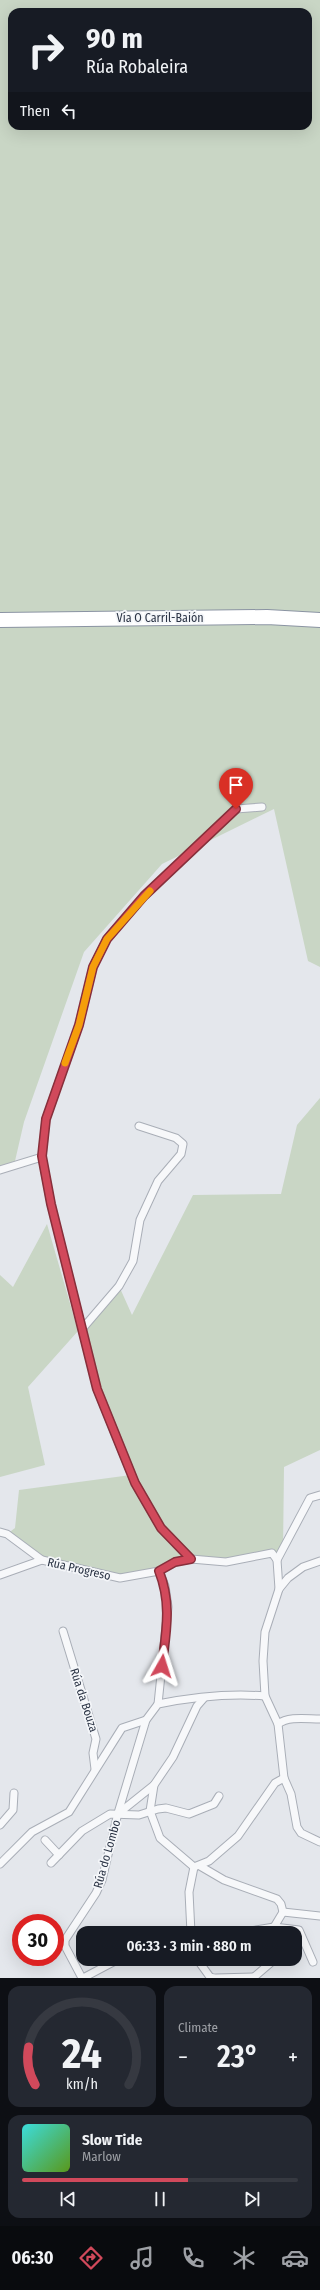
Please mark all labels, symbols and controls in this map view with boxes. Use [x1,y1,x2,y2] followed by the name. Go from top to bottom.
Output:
[86,22,143,55] text: 90 m
[20,24,72,76] icon: right
[86,56,188,78] text: Rúa Robaleira
[58,100,80,122] icon: left
[20,102,50,120] text: Then
[116,611,204,625] street label: Vía O Carril-Baión
[219,768,253,809] pin
[225,774,247,796] icon: arrive
[46,1555,112,1583] street label: Rúa Progreso
[141,1645,183,1687] position arrow
[67,1666,101,1734] street label: Rúa da Bouza
[91,1818,123,1890] street label: Rúa do Lombo
[12,1914,64,1966] speed limit sign: 30
[126,1937,252,1955] text: 06:33 · 3 min · 880 m
[178,2020,218,2035] text: Climate
[61,2028,102,2078] text: 24
[217,2039,259,2075] text: 23°
[178,2044,188,2071] text: −
[288,2044,298,2071] text: +
[66,2075,98,2092] text: km/h
[82,2131,142,2149] text: Slow Tide
[82,2149,121,2164] text: Marlow
[57,2188,79,2210] icon: previous
[149,2188,171,2210] icon: pause
[241,2188,263,2210] icon: next
[77,2244,105,2272] icon: directions
[128,2244,156,2272] icon: music
[179,2244,207,2272] icon: phone
[230,2244,258,2272] icon: climate
[281,2244,309,2272] icon: car
[12,2247,54,2269] text: 06:30

